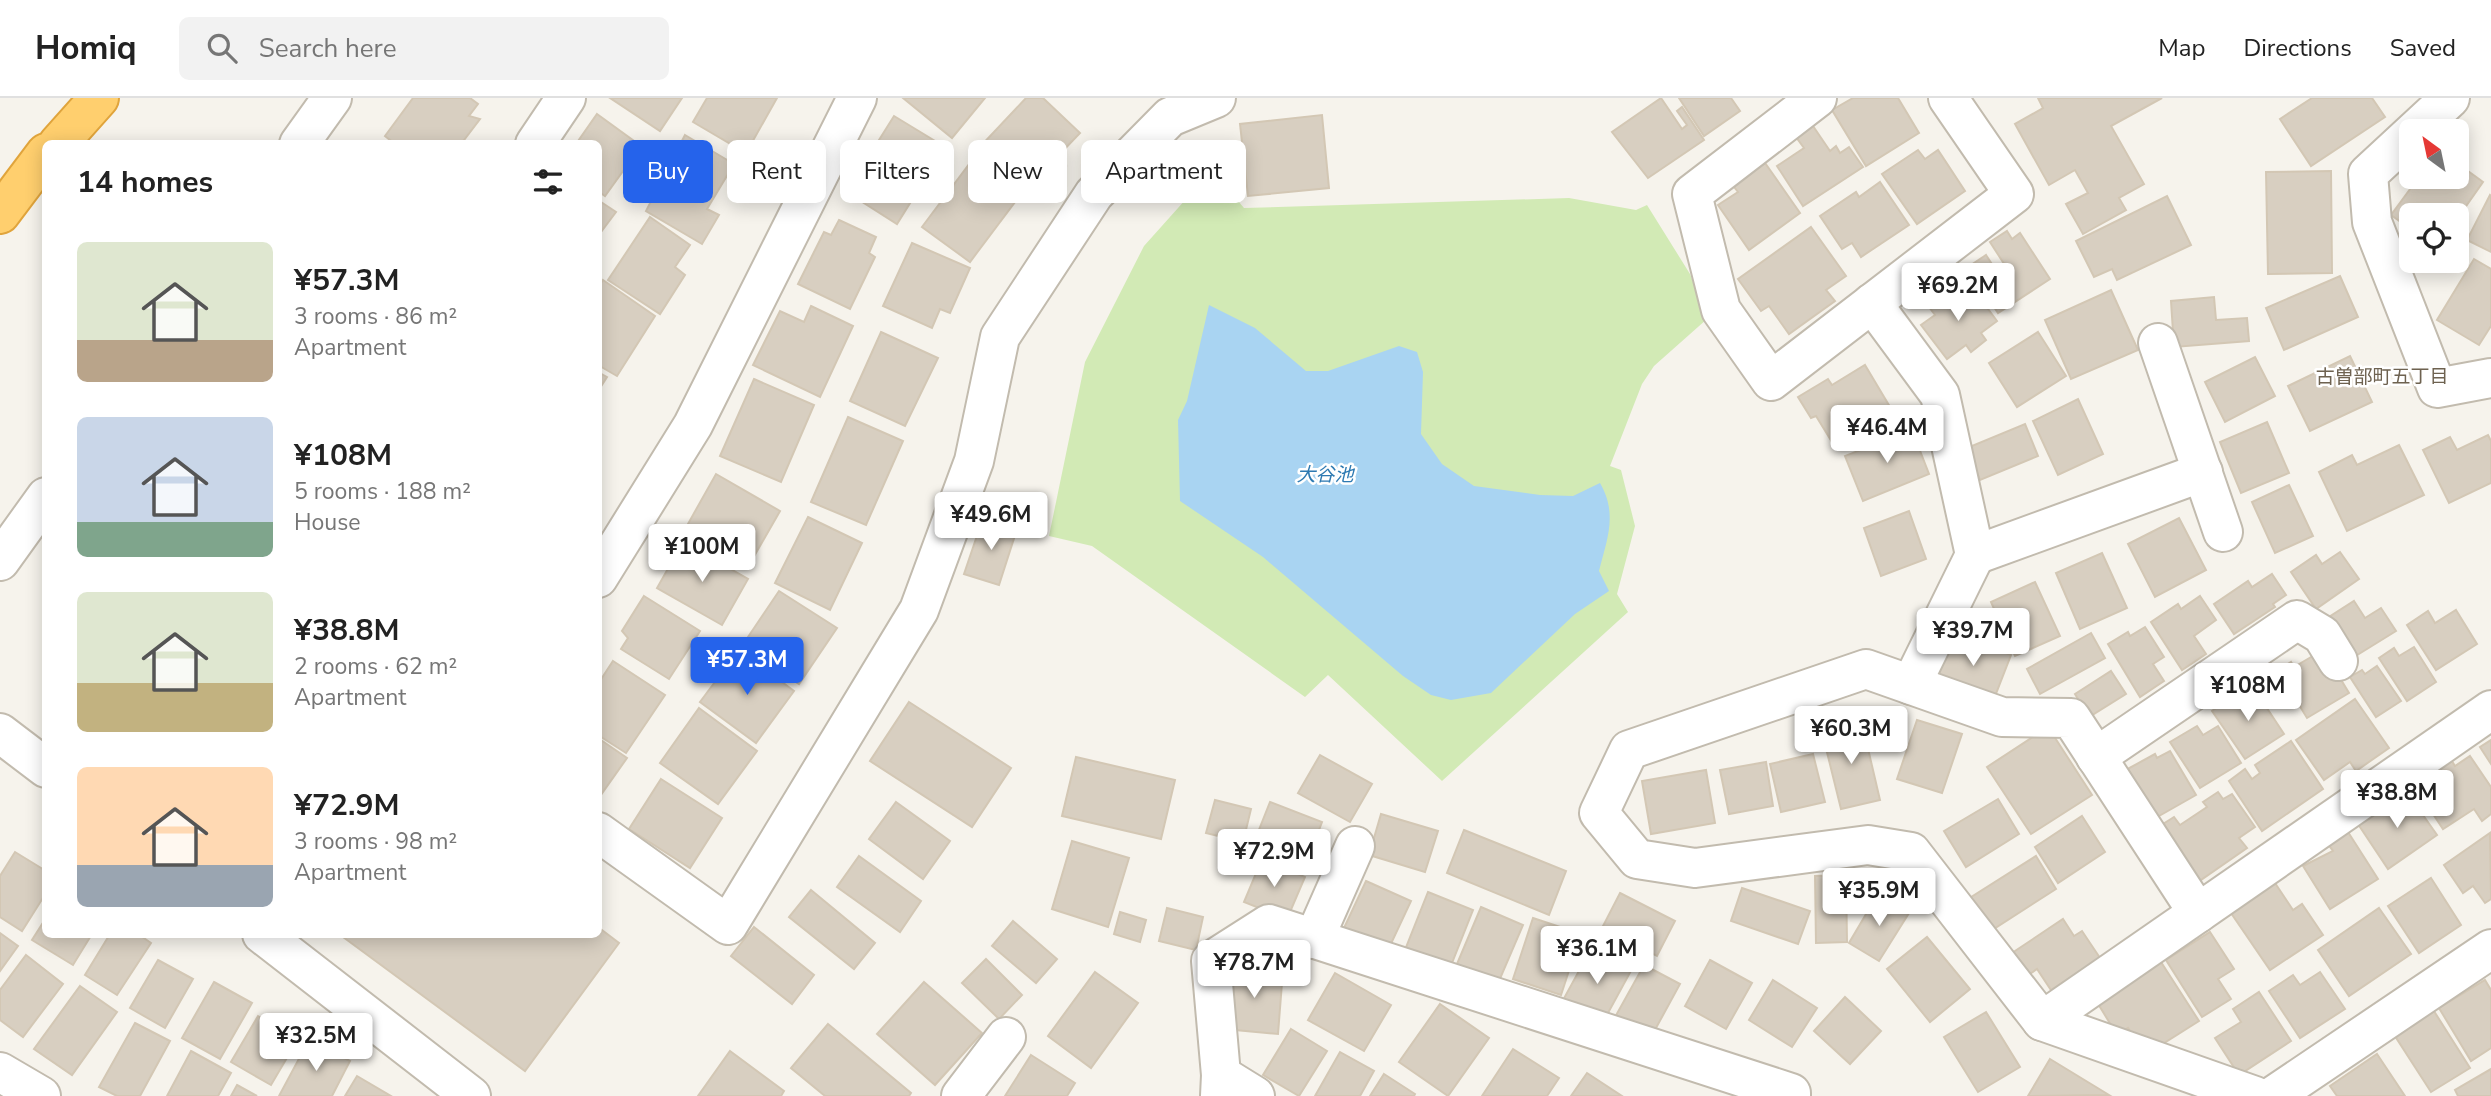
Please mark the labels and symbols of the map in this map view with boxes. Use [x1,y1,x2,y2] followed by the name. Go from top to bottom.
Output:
[2399,119,2469,189] north arrow
[1901,264,2015,323] pin: ¥69.2M
[2315,364,2449,390] district label: 古曽部町五丁目
[1830,406,1944,465] pin: ¥46.4M
[1296,462,1355,488] water label: 大谷池
[934,492,1048,552] pin: ¥49.6M
[653,524,751,584] pin: ¥100M
[1916,608,2030,668] pin: ¥39.7M
[690,638,804,697] pin: ¥57.3M
[2199,664,2297,723] pin: ¥108M
[1794,706,1908,766] pin: ¥60.3M
[2340,770,2454,830] pin: ¥38.8M
[1217,830,1331,889] pin: ¥72.9M
[1822,868,1936,928] pin: ¥35.9M
[1540,926,1654,986] pin: ¥36.1M
[1197,940,1311,1000] pin: ¥78.7M
[259,1014,373,1073] pin: ¥32.5M

